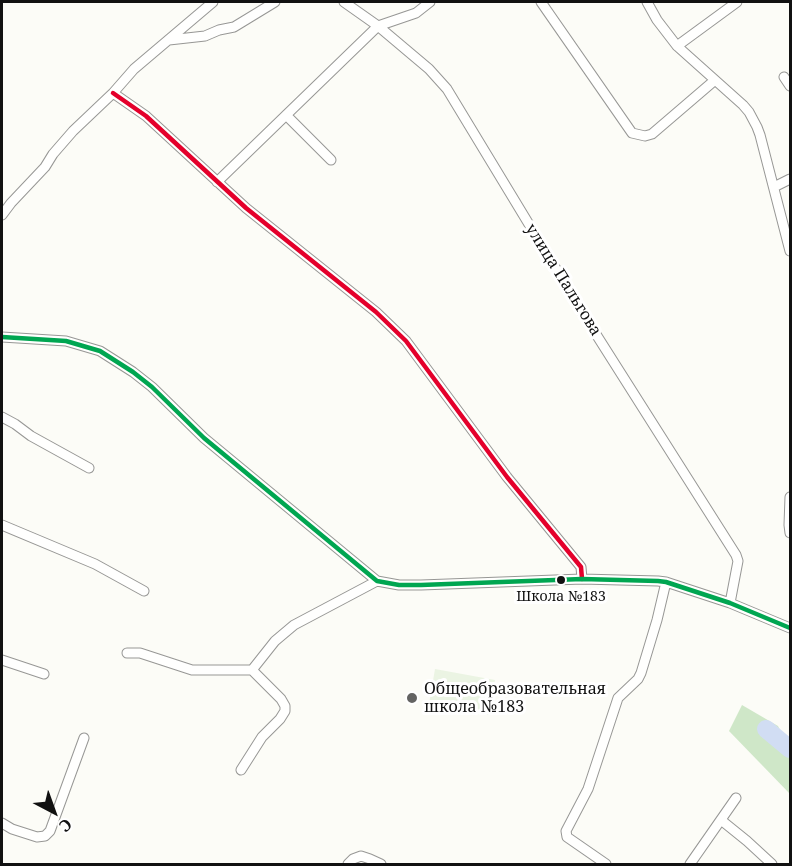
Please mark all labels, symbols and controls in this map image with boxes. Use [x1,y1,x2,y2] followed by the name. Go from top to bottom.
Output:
[521,220,605,340] street label: улица Пальгова
[555,574,567,586] marker: Школа №183
[516,589,606,605] place label: Школа №183
[424,679,606,717] place label: Общеобразовательная школа №183
[405,691,419,705] marker: Общеобразовательная школа №183
[24,782,84,842] north arrow
[55,814,77,837] text: С

